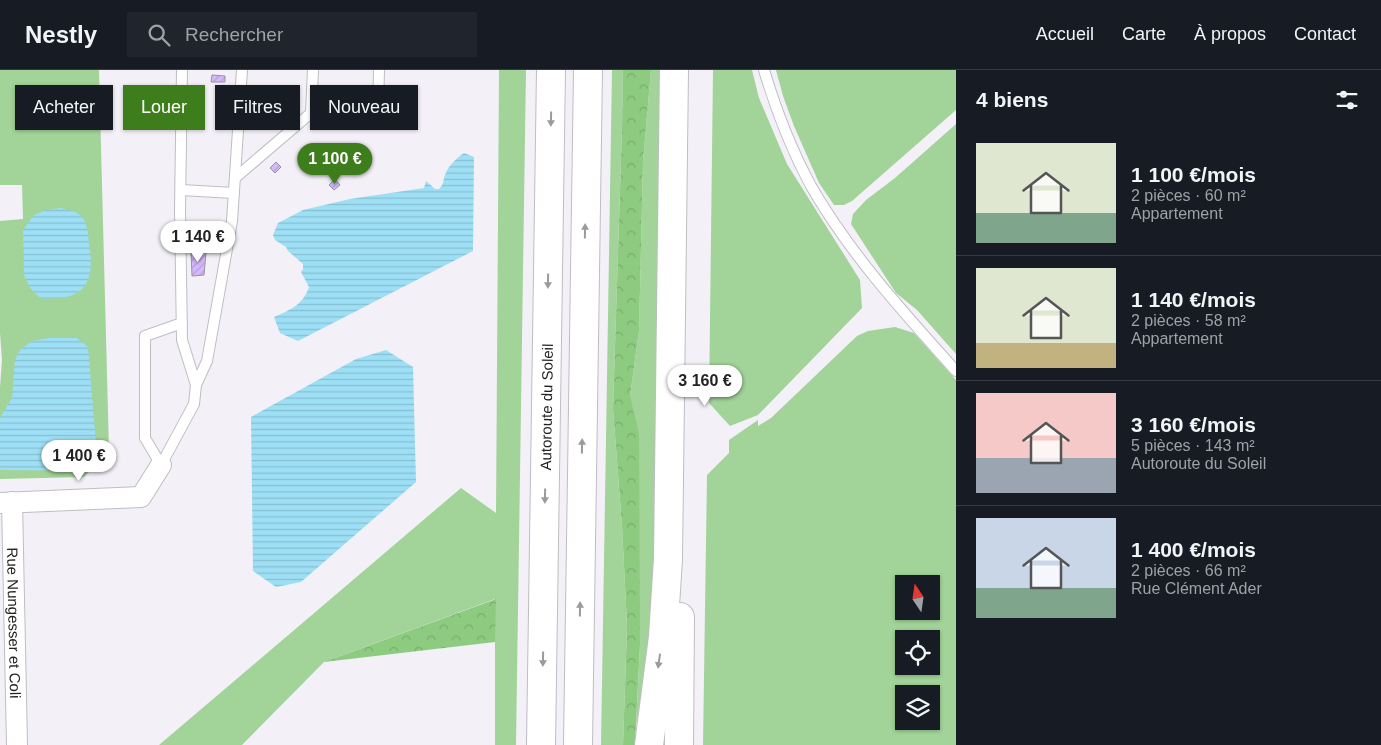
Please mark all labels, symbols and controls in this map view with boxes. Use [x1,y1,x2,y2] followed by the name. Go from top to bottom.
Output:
[127,12,477,57] search box
[25,21,97,48] text: Nestly
[145,21,173,49] icon: search
[185,24,283,45] text: Rechercher
[1036,24,1094,44] text: Accueil
[1122,24,1166,44] text: Carte
[1194,24,1266,44] text: À propos
[1294,24,1356,44] text: Contact
[15,85,113,130] chip: Acheter
[123,85,205,130] chip: Louer
[215,85,300,130] chip: Filtres
[310,85,418,130] chip: Nouveau
[1333,86,1361,114] icon: filters
[976,88,1048,111] text: 4 biens
[547,111,555,127] one-way arrow
[289,142,381,185] pin: 1 100 €
[308,150,362,167] text: 1 100 €
[1016,163,1076,223] icon: home
[1131,163,1256,186] text: 1 100 €/mois
[1131,187,1246,204] text: 2 pièces · 60 m²
[1131,205,1223,222] text: Appartement
[152,220,244,263] pin: 1 140 €
[581,223,589,239] one-way arrow
[171,228,225,245] text: 1 140 €
[544,273,552,289] one-way arrow
[1016,288,1076,348] icon: home
[1131,288,1256,311] text: 1 140 €/mois
[1131,312,1246,329] text: 2 pièces · 58 m²
[1131,330,1223,347] text: Appartement
[537,343,555,471] street label: Autoroute du Soleil
[659,364,751,407] pin: 3 160 €
[678,372,732,389] text: 3 160 €
[1016,413,1076,473] icon: home
[1131,413,1256,436] text: 3 160 €/mois
[1131,437,1255,454] text: 5 pièces · 143 m²
[578,438,586,454] one-way arrow
[33,440,125,482] pin: 1 400 €
[52,447,106,464] text: 1 400 €
[1131,455,1266,472] text: Autoroute du Soleil
[541,488,549,504] one-way arrow
[1016,538,1076,598] icon: home
[1131,538,1256,561] text: 1 400 €/mois
[4,547,25,699] street label: Rue Nungesser et Coli
[1131,562,1246,579] text: 2 pièces · 66 m²
[895,575,940,620] north arrow
[895,575,940,730] map controls
[1131,580,1262,597] text: Rue Clément Ader
[576,601,584,617] one-way arrow
[895,630,940,675] button: locate
[539,651,547,667] one-way arrow
[655,653,663,669] one-way arrow
[895,685,940,730] button: layers

